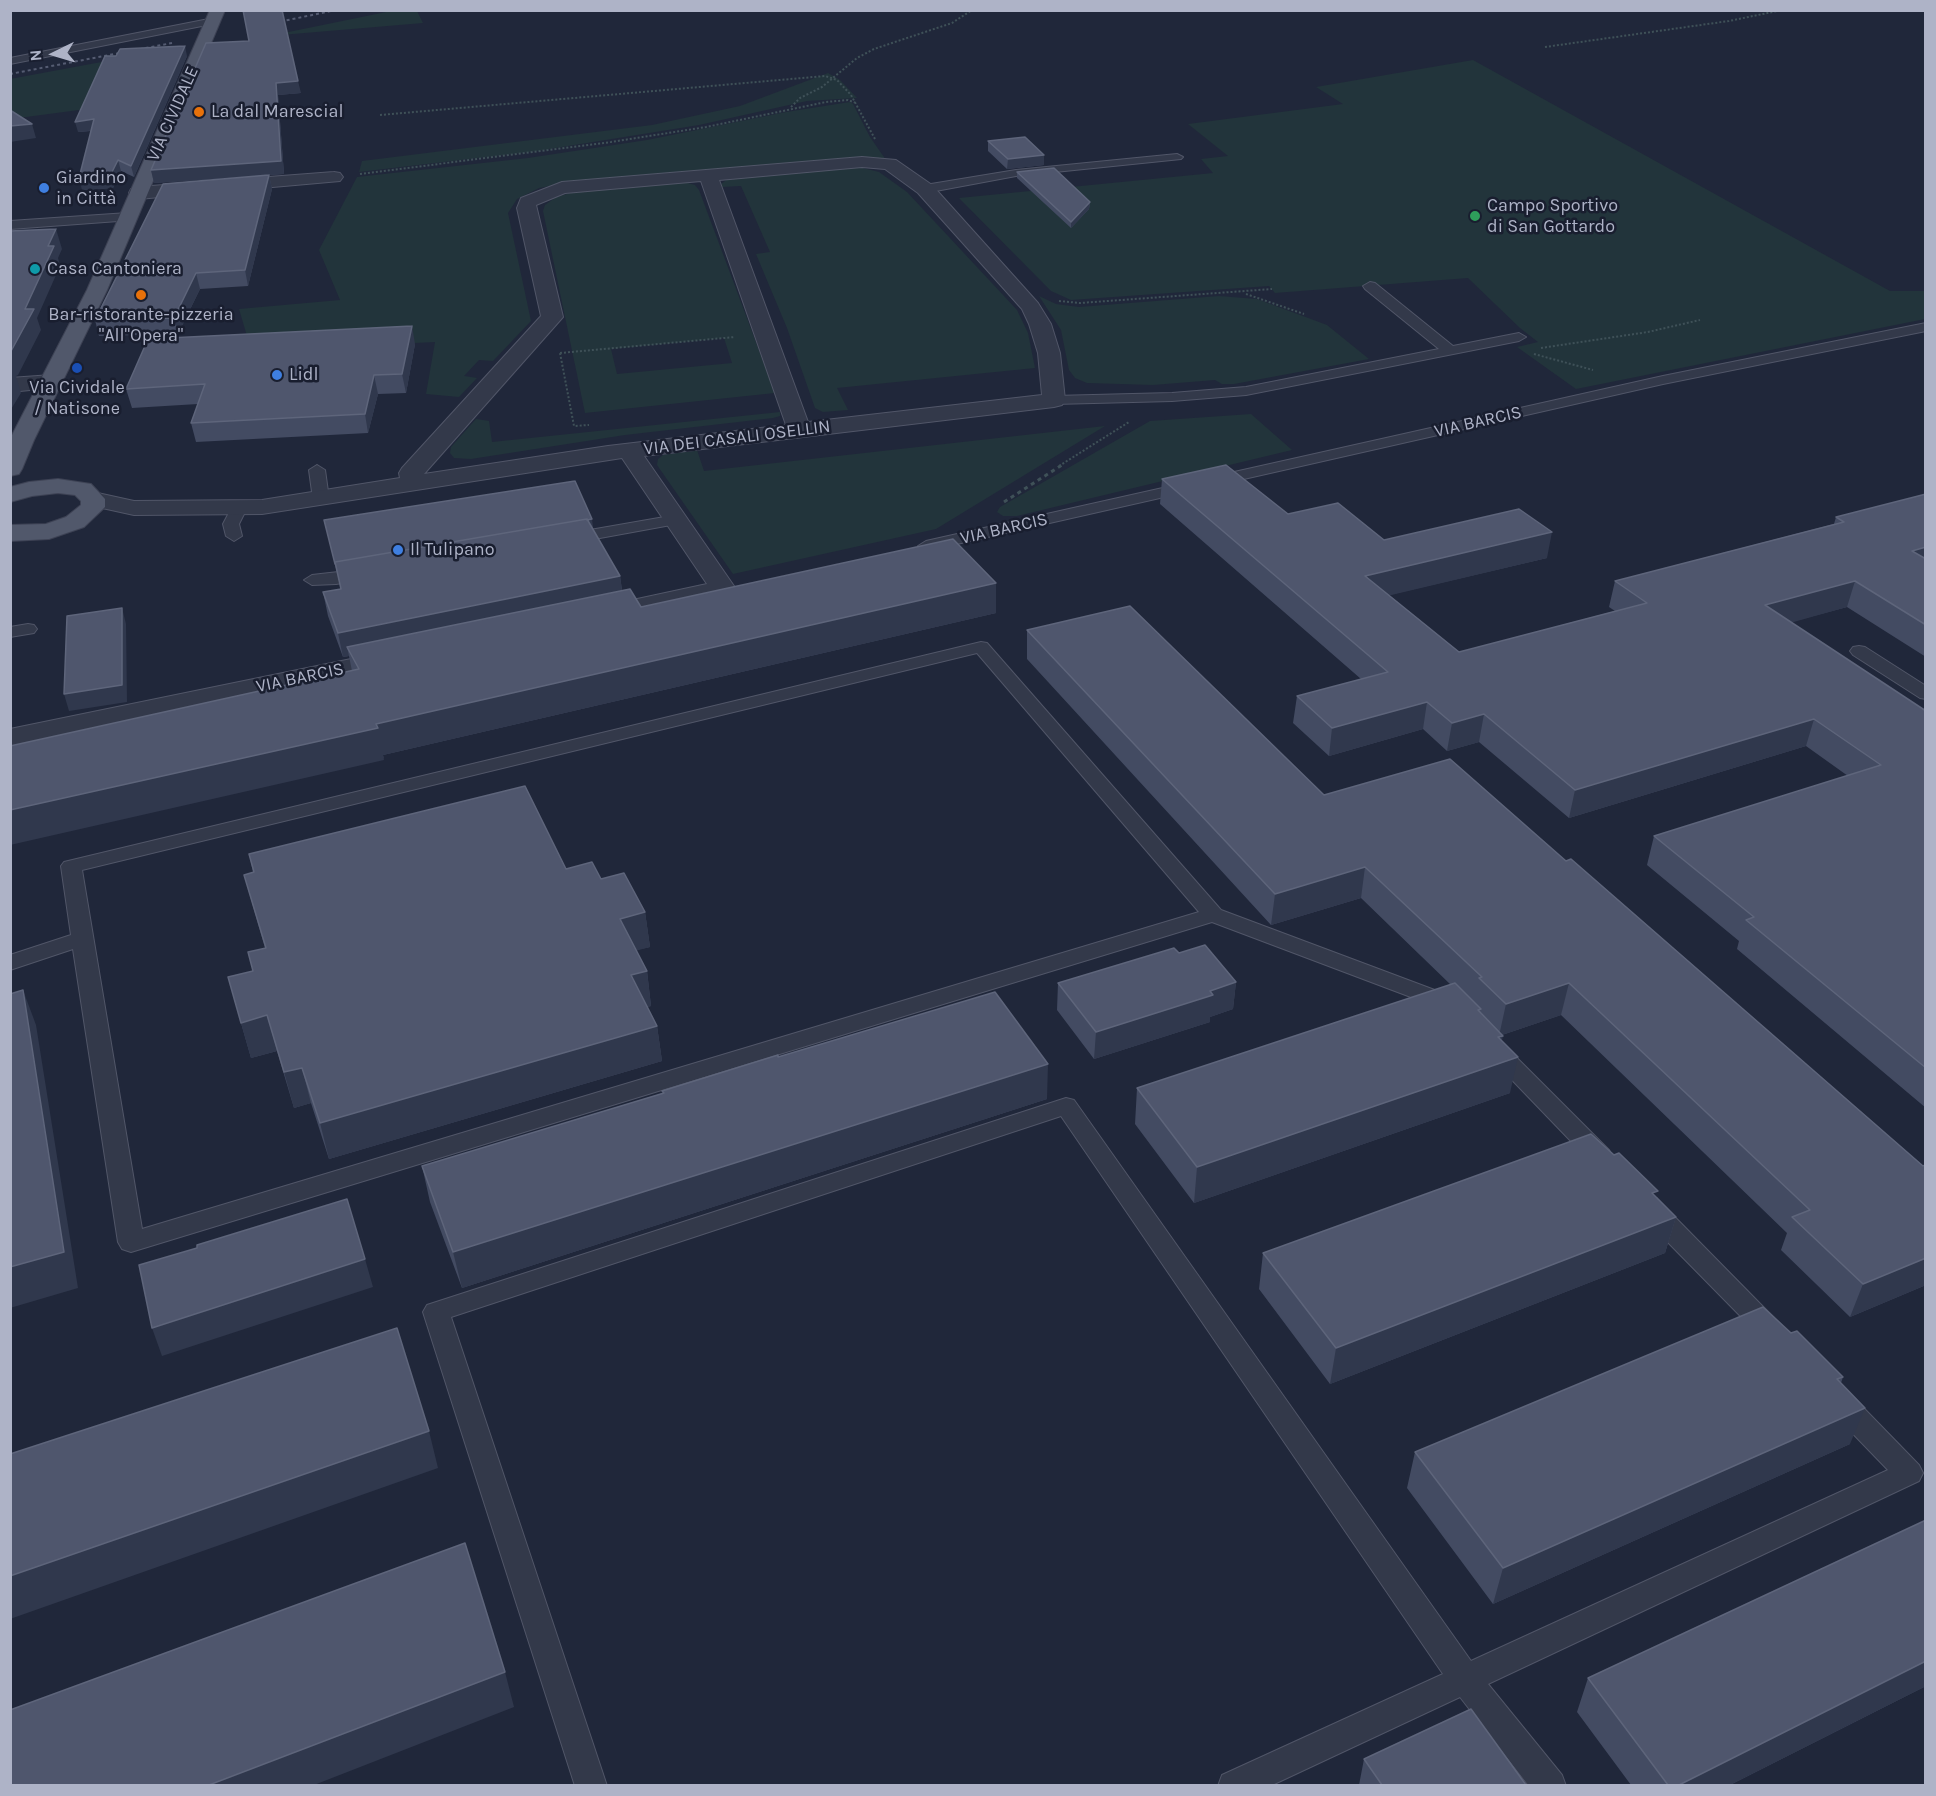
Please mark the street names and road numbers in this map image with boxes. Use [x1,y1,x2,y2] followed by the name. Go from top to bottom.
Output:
[142,63,204,165] street label: VIA CIVIDALE
[1432,401,1524,443] street label: VIA BARCIS
[642,416,832,460] street label: VIA DEI CASALI OSELLIN
[958,508,1050,550] street label: VIA BARCIS
[254,658,346,698] street label: VIA BARCIS

